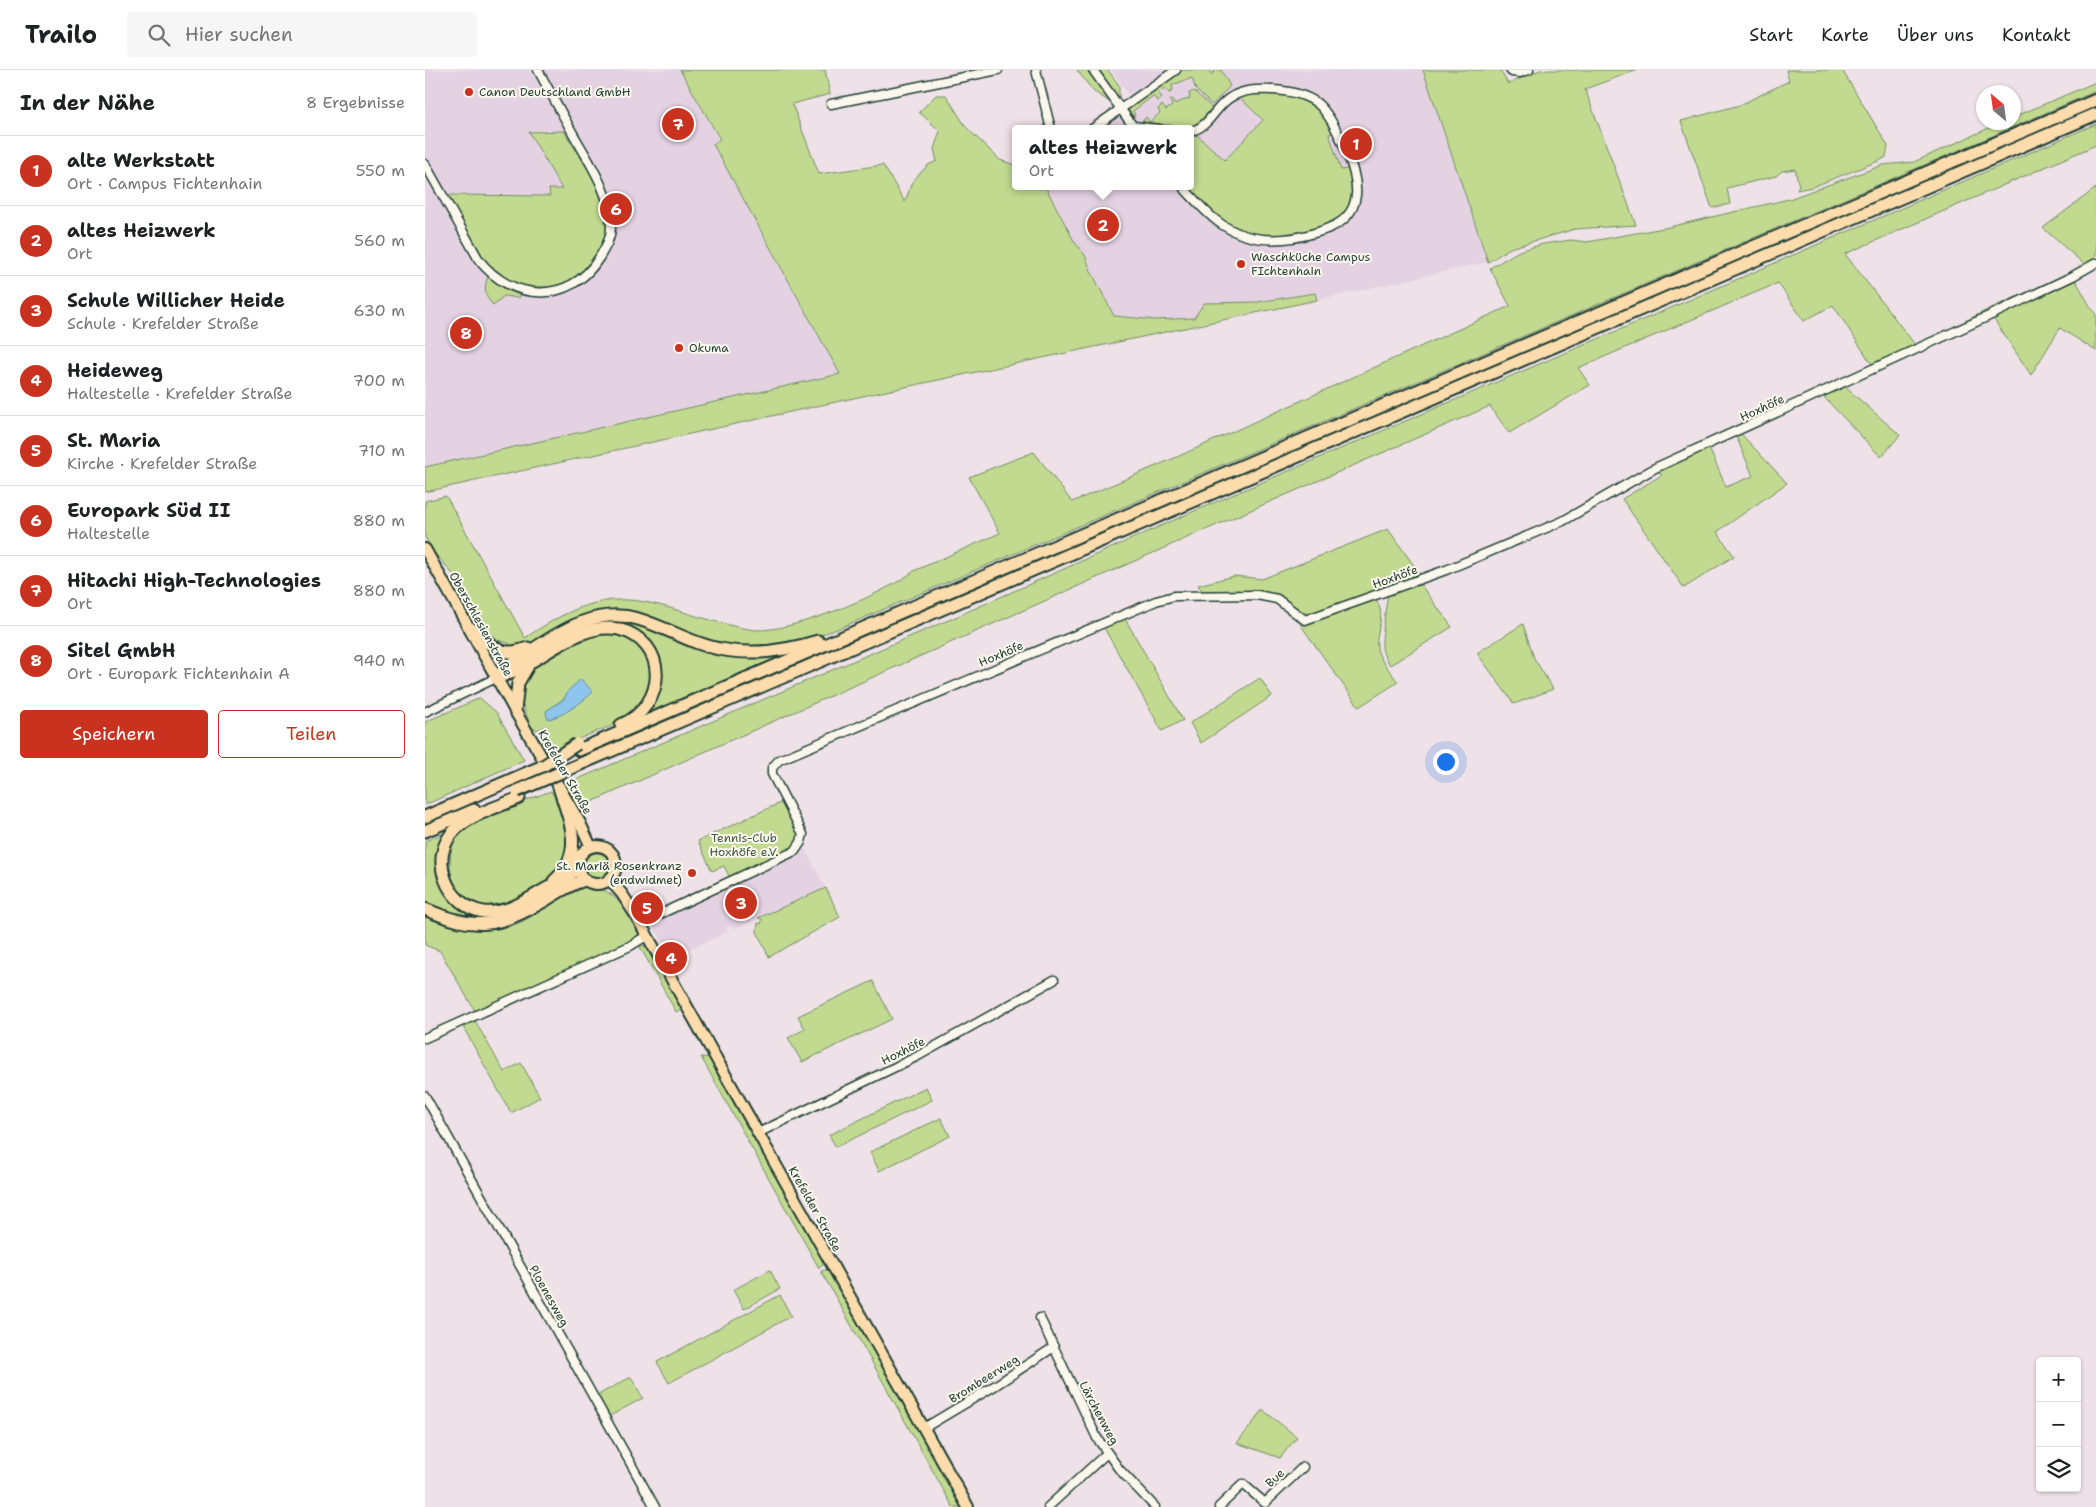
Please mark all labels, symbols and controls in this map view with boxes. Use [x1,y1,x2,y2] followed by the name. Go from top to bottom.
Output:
[127,12,477,57] search box
[25,19,97,51] text: Trailo
[145,21,173,49] icon: search
[185,22,293,47] text: Hier suchen
[1749,23,1793,47] text: Start
[1821,23,1869,47] text: Karte
[1897,23,1974,47] text: Über uns
[2002,23,2071,47] text: Kontakt
[479,84,631,100] place label: Canon Deutschland GmbH
[1976,85,2021,130] north arrow
[463,86,475,98] marker: Canon Deutschland GmbH
[20,89,155,117] text: In der Nähe
[306,92,405,113] text: 8 Ergebnisse
[662,105,694,143] pin: 7
[1012,125,1194,190] popup
[1340,125,1372,163] pin: 1
[1029,135,1177,160] text: altes Heizwerk
[67,148,215,173] text: alte Werkstatt
[32,160,40,181] text: 1
[356,160,405,181] text: 550 m
[1029,160,1054,181] text: Ort
[67,173,262,194] text: Ort · Campus Fichtenhain
[600,190,632,228] pin: 6
[1087,206,1119,244] pin: 2
[67,218,216,243] text: altes Heizwerk
[30,230,42,251] text: 2
[354,230,405,251] text: 560 m
[67,243,93,264] text: Ort
[1251,249,1371,279] place label: Waschküche Campus FIchtenhain
[1235,258,1247,270] marker: Waschküche Campus FIchtenhain
[67,288,285,313] text: Schule Willicher Heide
[30,300,42,321] text: 3
[353,300,405,321] text: 630 m
[67,313,259,334] text: Schule · Krefelder Straße
[450,314,482,352] pin: 8
[689,340,729,356] place label: Okuma
[673,342,685,354] marker: Okuma
[67,358,163,383] text: Heideweg
[30,370,42,391] text: 4
[353,370,405,391] text: 700 m
[67,383,293,404] text: Haltestelle · Krefelder Straße
[1737,391,1787,425] street label: Hoxhöfe
[67,428,160,453] text: St. Maria
[31,440,41,461] text: 5
[358,440,405,461] text: 710 m
[67,453,257,474] text: Kirche · Krefelder Straße
[67,498,230,523] text: Europark Süd II
[30,510,42,531] text: 6
[353,510,405,531] text: 880 m
[67,523,150,544] text: Haltestelle
[1370,561,1420,593] street label: Hoxhöfe
[67,568,321,593] text: Hitachi High-Technologies
[446,569,517,679] street label: Oberschlesienstraße
[30,580,42,601] text: 7
[353,580,405,601] text: 880 m
[67,593,93,614] text: Ort
[976,637,1026,671] street label: Hoxhöfe
[67,638,175,663] text: Sitel GmbH
[30,650,42,671] text: 8
[353,650,405,671] text: 940 m
[67,663,290,684] text: Ort · Europark Fichtenhain A
[20,710,208,758] button: Speichern
[218,710,405,758] button: Teilen
[534,727,596,818] street label: Krefelder Straße
[1433,749,1459,775] your location
[709,830,779,860] park label: Tennis-Club Hoxhöfe e.V.
[556,858,682,888] place label: St. Mariä Rosenkranz (endwidmet)
[686,867,698,879] marker: St. Mariä Rosenkranz (endwidmet)
[725,884,757,922] pin: 3
[631,889,663,927] pin: 5
[655,939,687,977] pin: 4
[878,1033,928,1069] street label: Hoxhöfe
[785,1163,845,1255] street label: Krefelder Straße
[525,1262,573,1330] street label: Ploenesweg
[946,1351,1022,1407] street label: Brombeerweg
[2036,1357,2081,1492] map controls
[2036,1357,2081,1402] button: +
[1075,1378,1123,1448] street label: Lärchenweg
[2036,1402,2081,1447] button: −
[2036,1447,2081,1492] button: layers
[1262,1465,1288,1491] street label: Bue

